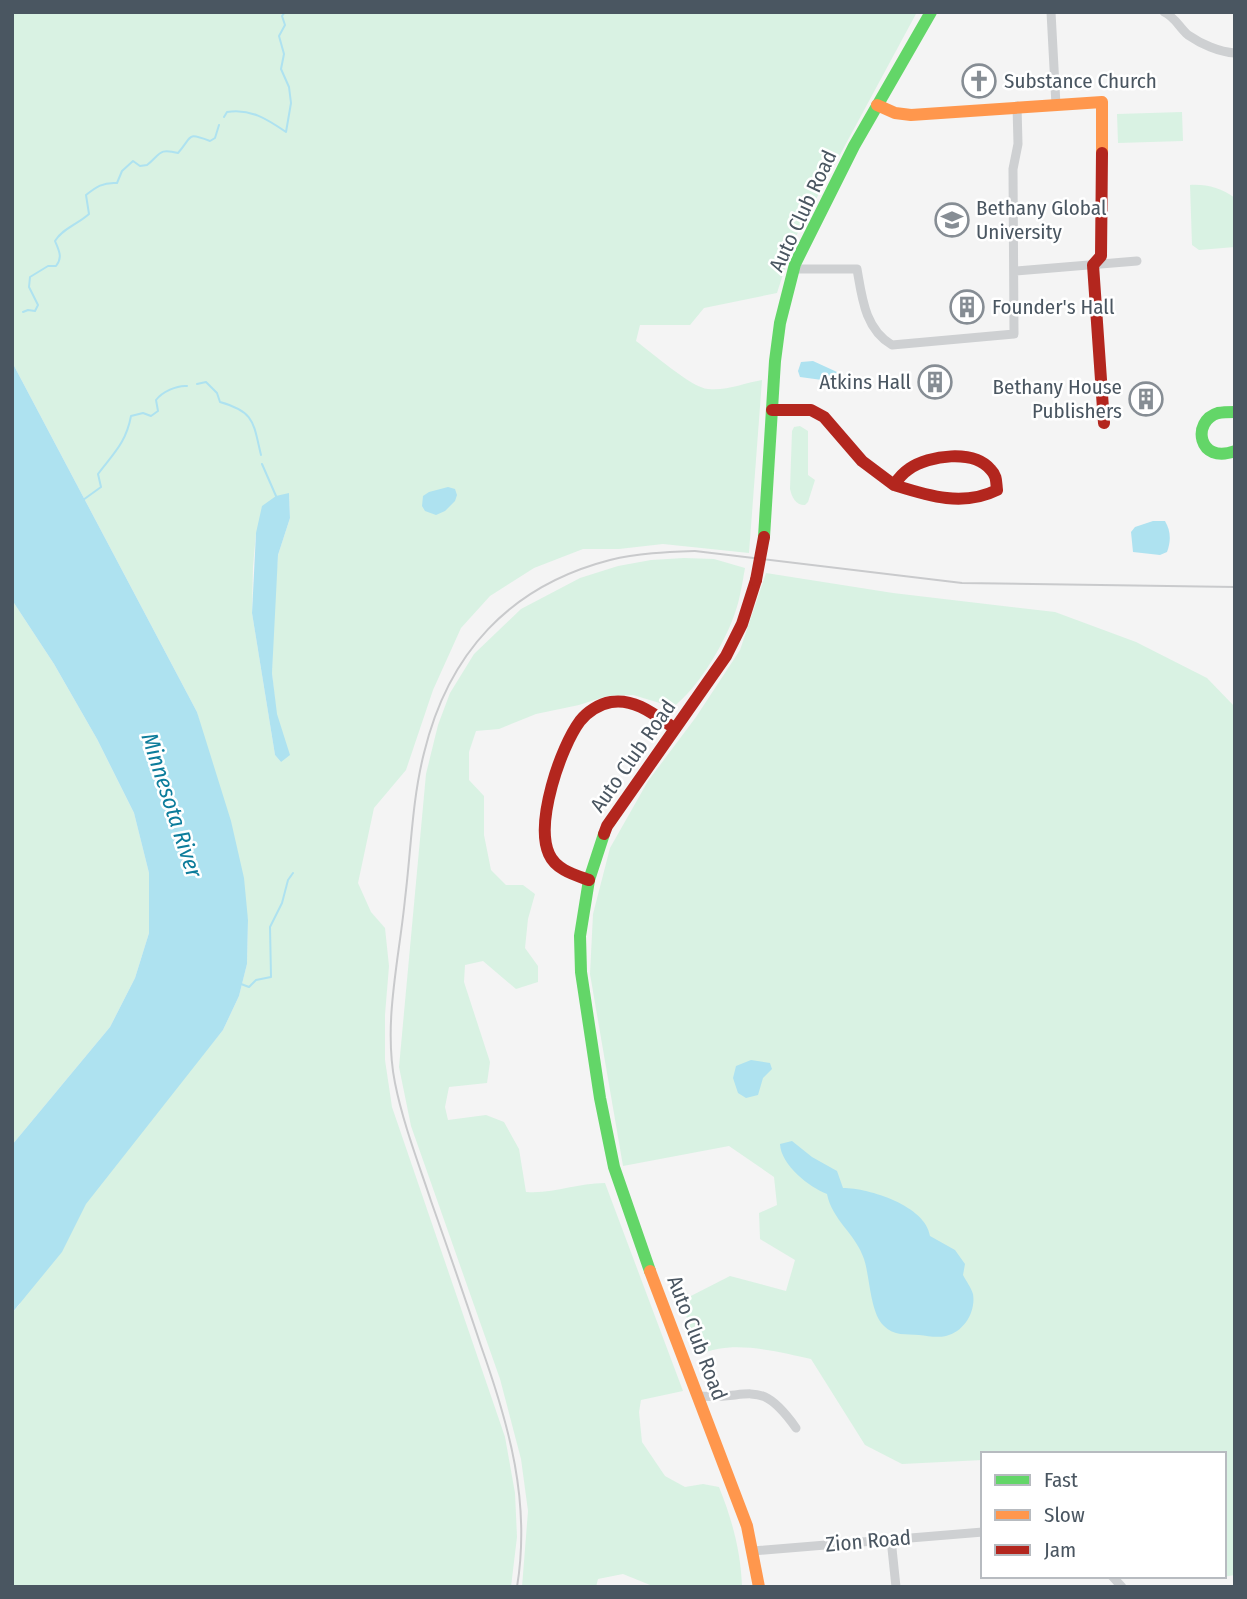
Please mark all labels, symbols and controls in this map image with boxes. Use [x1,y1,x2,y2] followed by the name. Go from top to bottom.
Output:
[960,62,998,100] church icon: Substance Church
[1004,68,1157,94] place label: Substance Church
[763,146,843,276] street label: Auto Club Road
[976,195,1107,245] place label: Bethany Global University
[933,201,971,239] school or university icon: Bethany Global University
[948,288,986,326] building icon: Founder's Hall
[992,294,1115,320] place label: Founder's Hall
[916,363,954,401] building icon: Atkins Hall
[819,369,911,395] place label: Atkins Hall
[993,374,1122,424] place label: Bethany House Publishers
[1127,380,1165,418] building icon: Bethany House Publishers
[585,695,681,817] street label: Auto Club Road
[135,729,209,882] water label: Minnesota River
[661,1272,733,1404] street label: Auto Club Road
[981,1452,1226,1578] legend
[1044,1467,1078,1493] text: Fast
[1044,1502,1085,1528] text: Slow
[824,1524,912,1558] street label: Zion Road
[1044,1537,1076,1563] text: Jam

